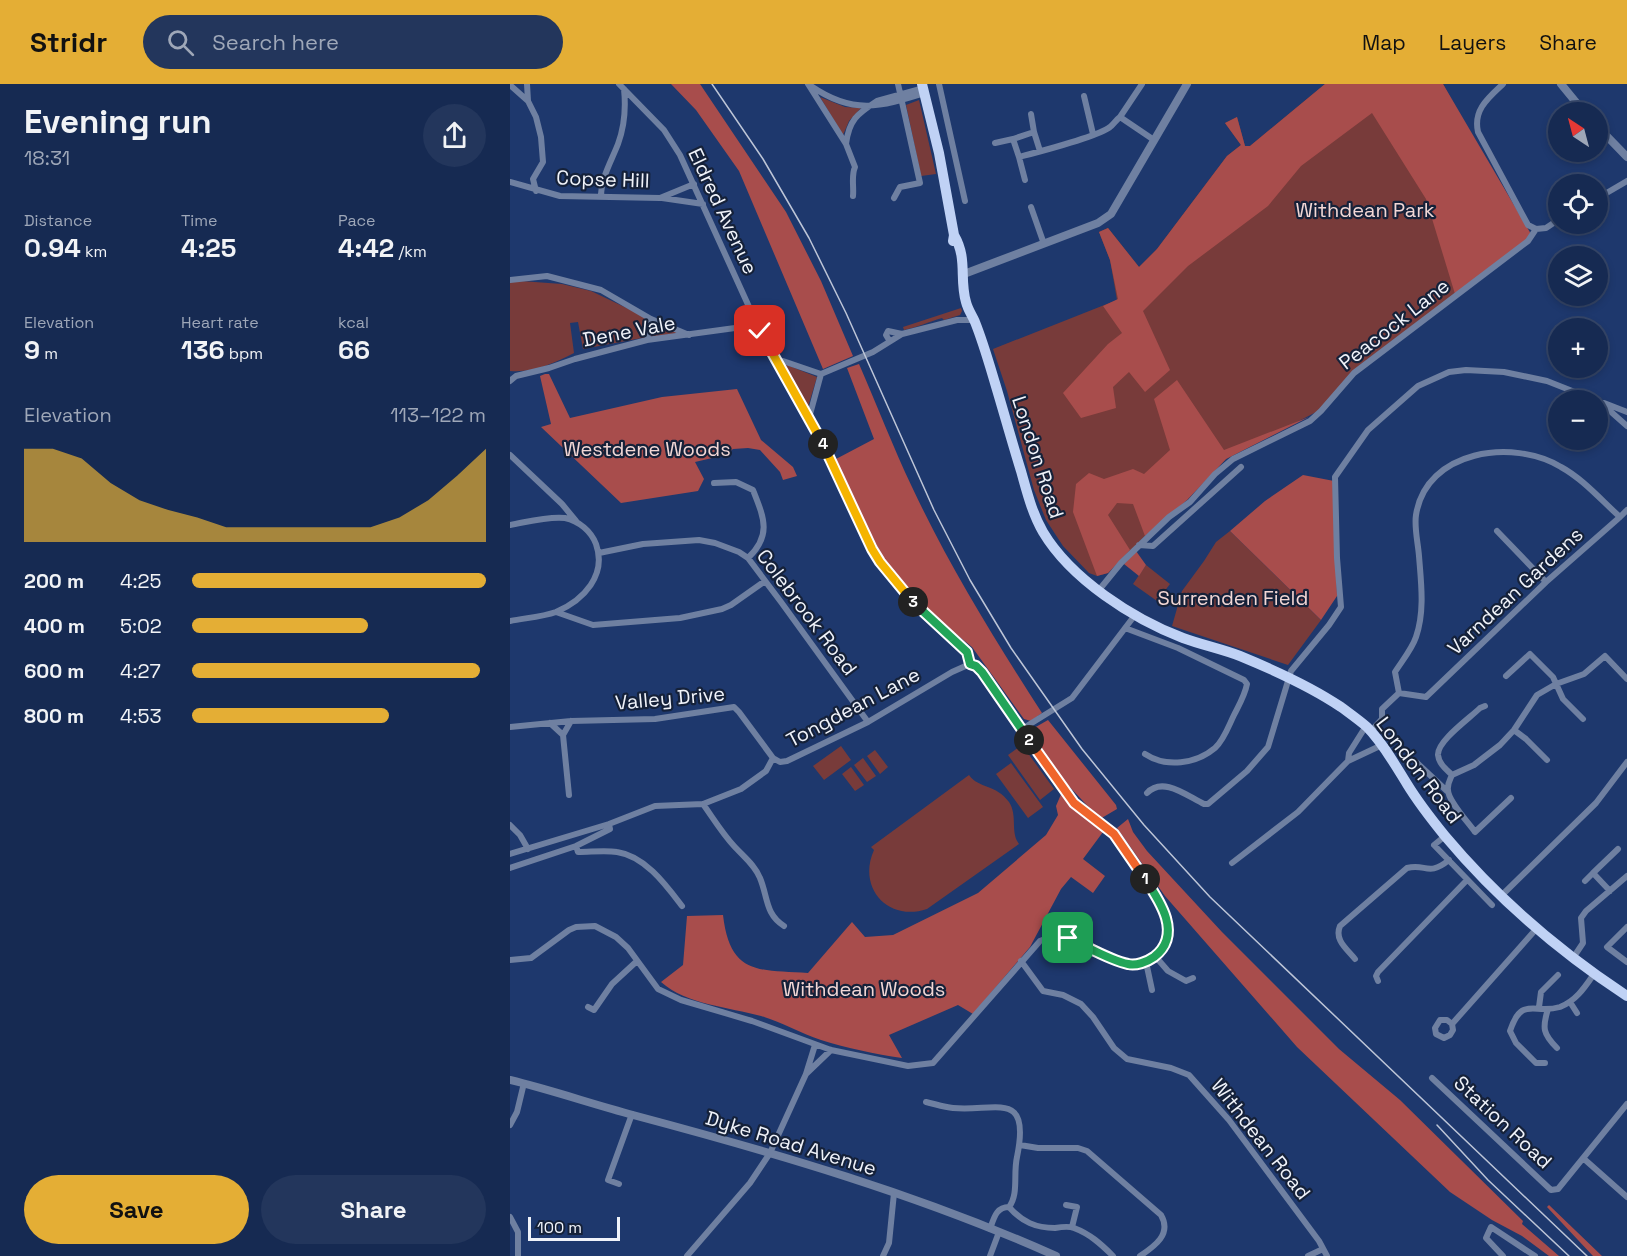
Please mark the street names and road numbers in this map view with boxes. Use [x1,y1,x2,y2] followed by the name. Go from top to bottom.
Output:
[682,144,764,278] street label: Eldred Avenue
[556,164,650,194] street label: Copse Hill
[1333,273,1455,375] street label: Peacock Lane
[580,309,678,353] street label: Dene Vale
[1006,392,1070,522] street label: London Road
[1442,521,1588,661] street label: Varndean Gardens
[751,544,863,680] street label: Colebrook Road
[782,661,924,753] street label: Tongdean Lane
[614,680,726,716] street label: Valley Drive
[1370,711,1468,829] street label: London Road
[1448,1070,1558,1174] street label: Station Road
[1206,1073,1316,1205] street label: Withdean Road
[702,1105,880,1181] street label: Dyke Road Avenue

